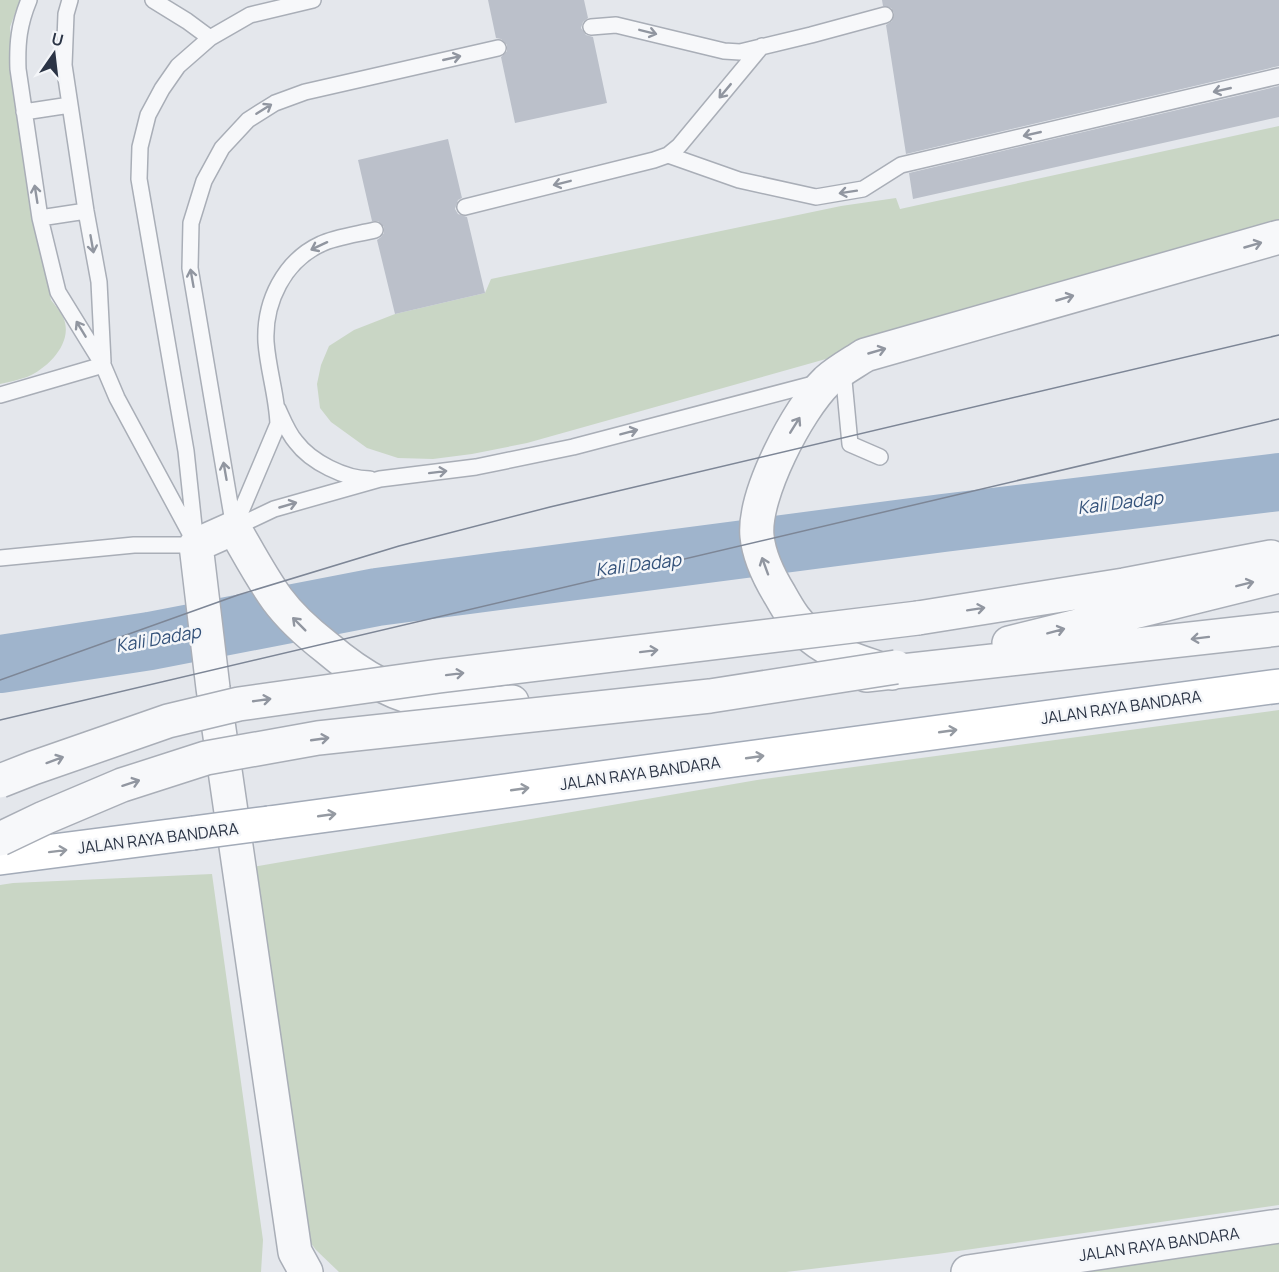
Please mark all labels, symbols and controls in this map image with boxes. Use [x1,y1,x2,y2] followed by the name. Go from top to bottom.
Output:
[24,24,84,84] north arrow
[49,27,66,52] text: U
[638,27,657,39] one-way arrow
[442,52,461,64] one-way arrow
[718,83,731,99] one-way arrow
[1213,84,1232,96] one-way arrow
[256,103,273,116] one-way arrow
[1023,129,1042,141] one-way arrow
[553,177,572,189] one-way arrow
[31,185,42,205] one-way arrow
[839,186,858,197] one-way arrow
[87,234,98,254] one-way arrow
[1243,239,1262,250] one-way arrow
[310,241,328,253] one-way arrow
[186,269,197,289] one-way arrow
[1055,292,1074,303] one-way arrow
[74,321,86,338] one-way arrow
[867,345,886,356] one-way arrow
[789,417,801,433] one-way arrow
[619,426,638,438] one-way arrow
[219,461,230,481] one-way arrow
[428,466,448,477] one-way arrow
[1076,485,1166,519] water label: Kali Dadap
[278,499,297,511] one-way arrow
[594,547,684,581] water label: Kali Dadap
[759,557,770,576] one-way arrow
[1235,578,1254,590] one-way arrow
[965,603,985,614] one-way arrow
[291,616,306,631] one-way arrow
[114,618,204,657] water label: Kali Dadap
[1046,625,1065,636] one-way arrow
[1191,633,1210,644] one-way arrow
[638,645,658,656] one-way arrow
[445,669,465,680] one-way arrow
[1039,685,1203,729] street label: JALAN RAYA BANDARA
[251,695,271,706] one-way arrow
[938,725,957,736] one-way arrow
[310,733,330,744] one-way arrow
[558,751,722,795] street label: JALAN RAYA BANDARA
[744,752,764,763] one-way arrow
[45,754,64,765] one-way arrow
[121,776,140,787] one-way arrow
[510,783,529,794] one-way arrow
[316,810,336,821] one-way arrow
[76,817,240,859] street label: JALAN RAYA BANDARA
[48,845,67,856] one-way arrow
[1077,1222,1241,1266] street label: JALAN RAYA BANDARA

